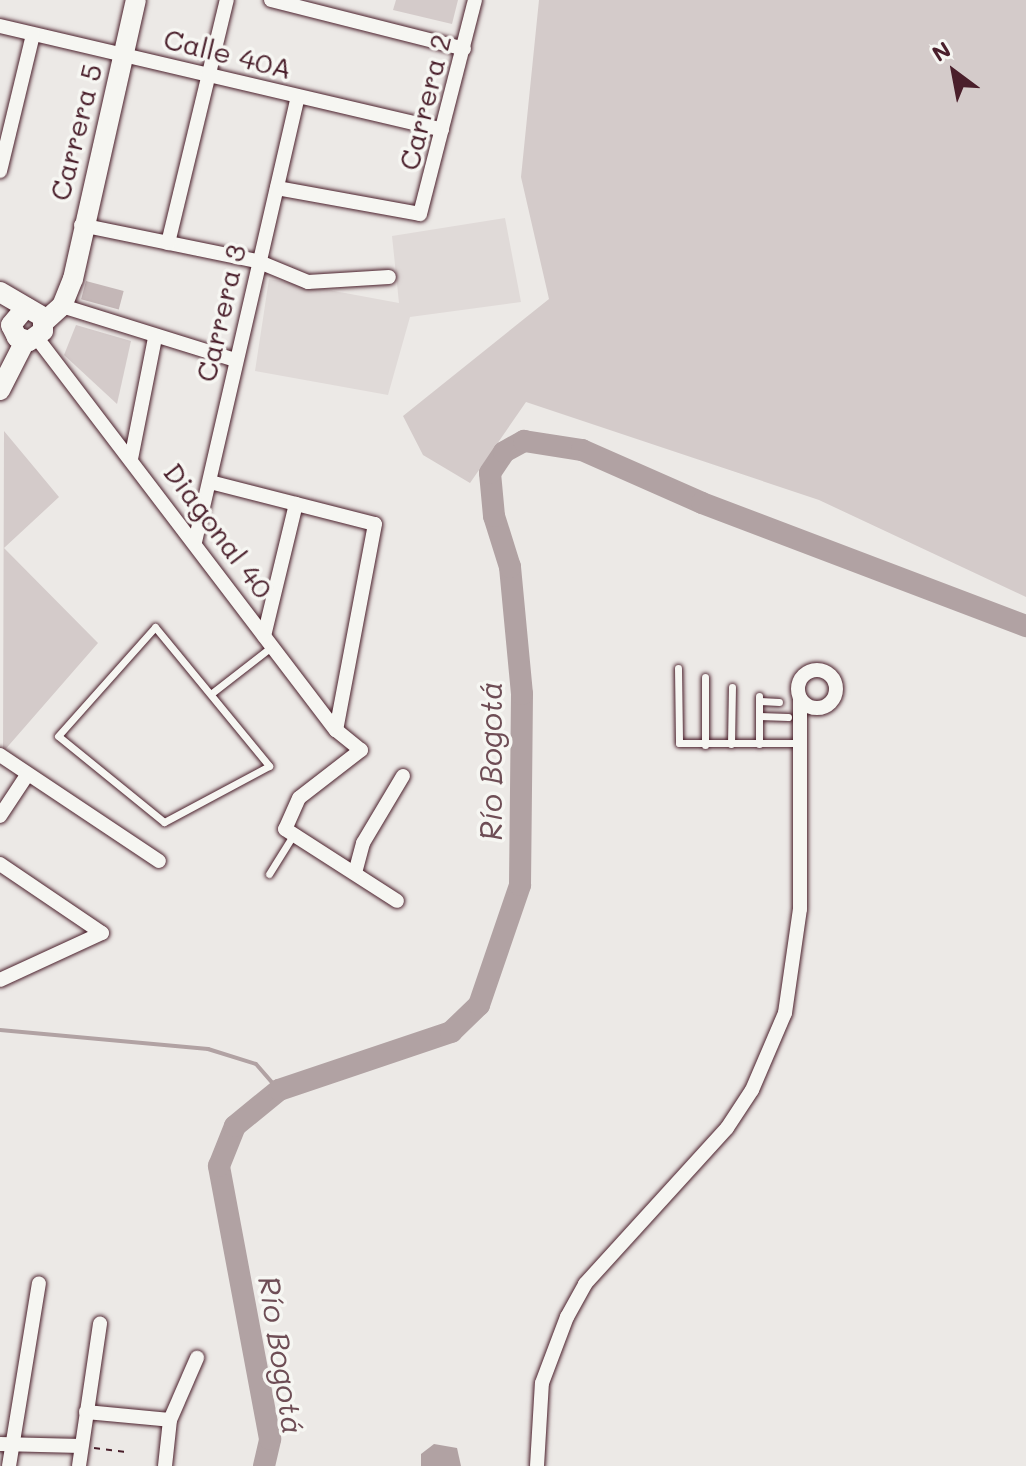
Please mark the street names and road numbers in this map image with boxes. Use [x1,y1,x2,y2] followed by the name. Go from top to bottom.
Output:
[160,21,296,85] street label: Calle 40A
[391,31,457,173] street label: Carrera 2
[42,60,108,204] street label: Carrera 5
[188,241,252,385] street label: Carrera 3
[157,456,281,604] street label: Diagonal 40

